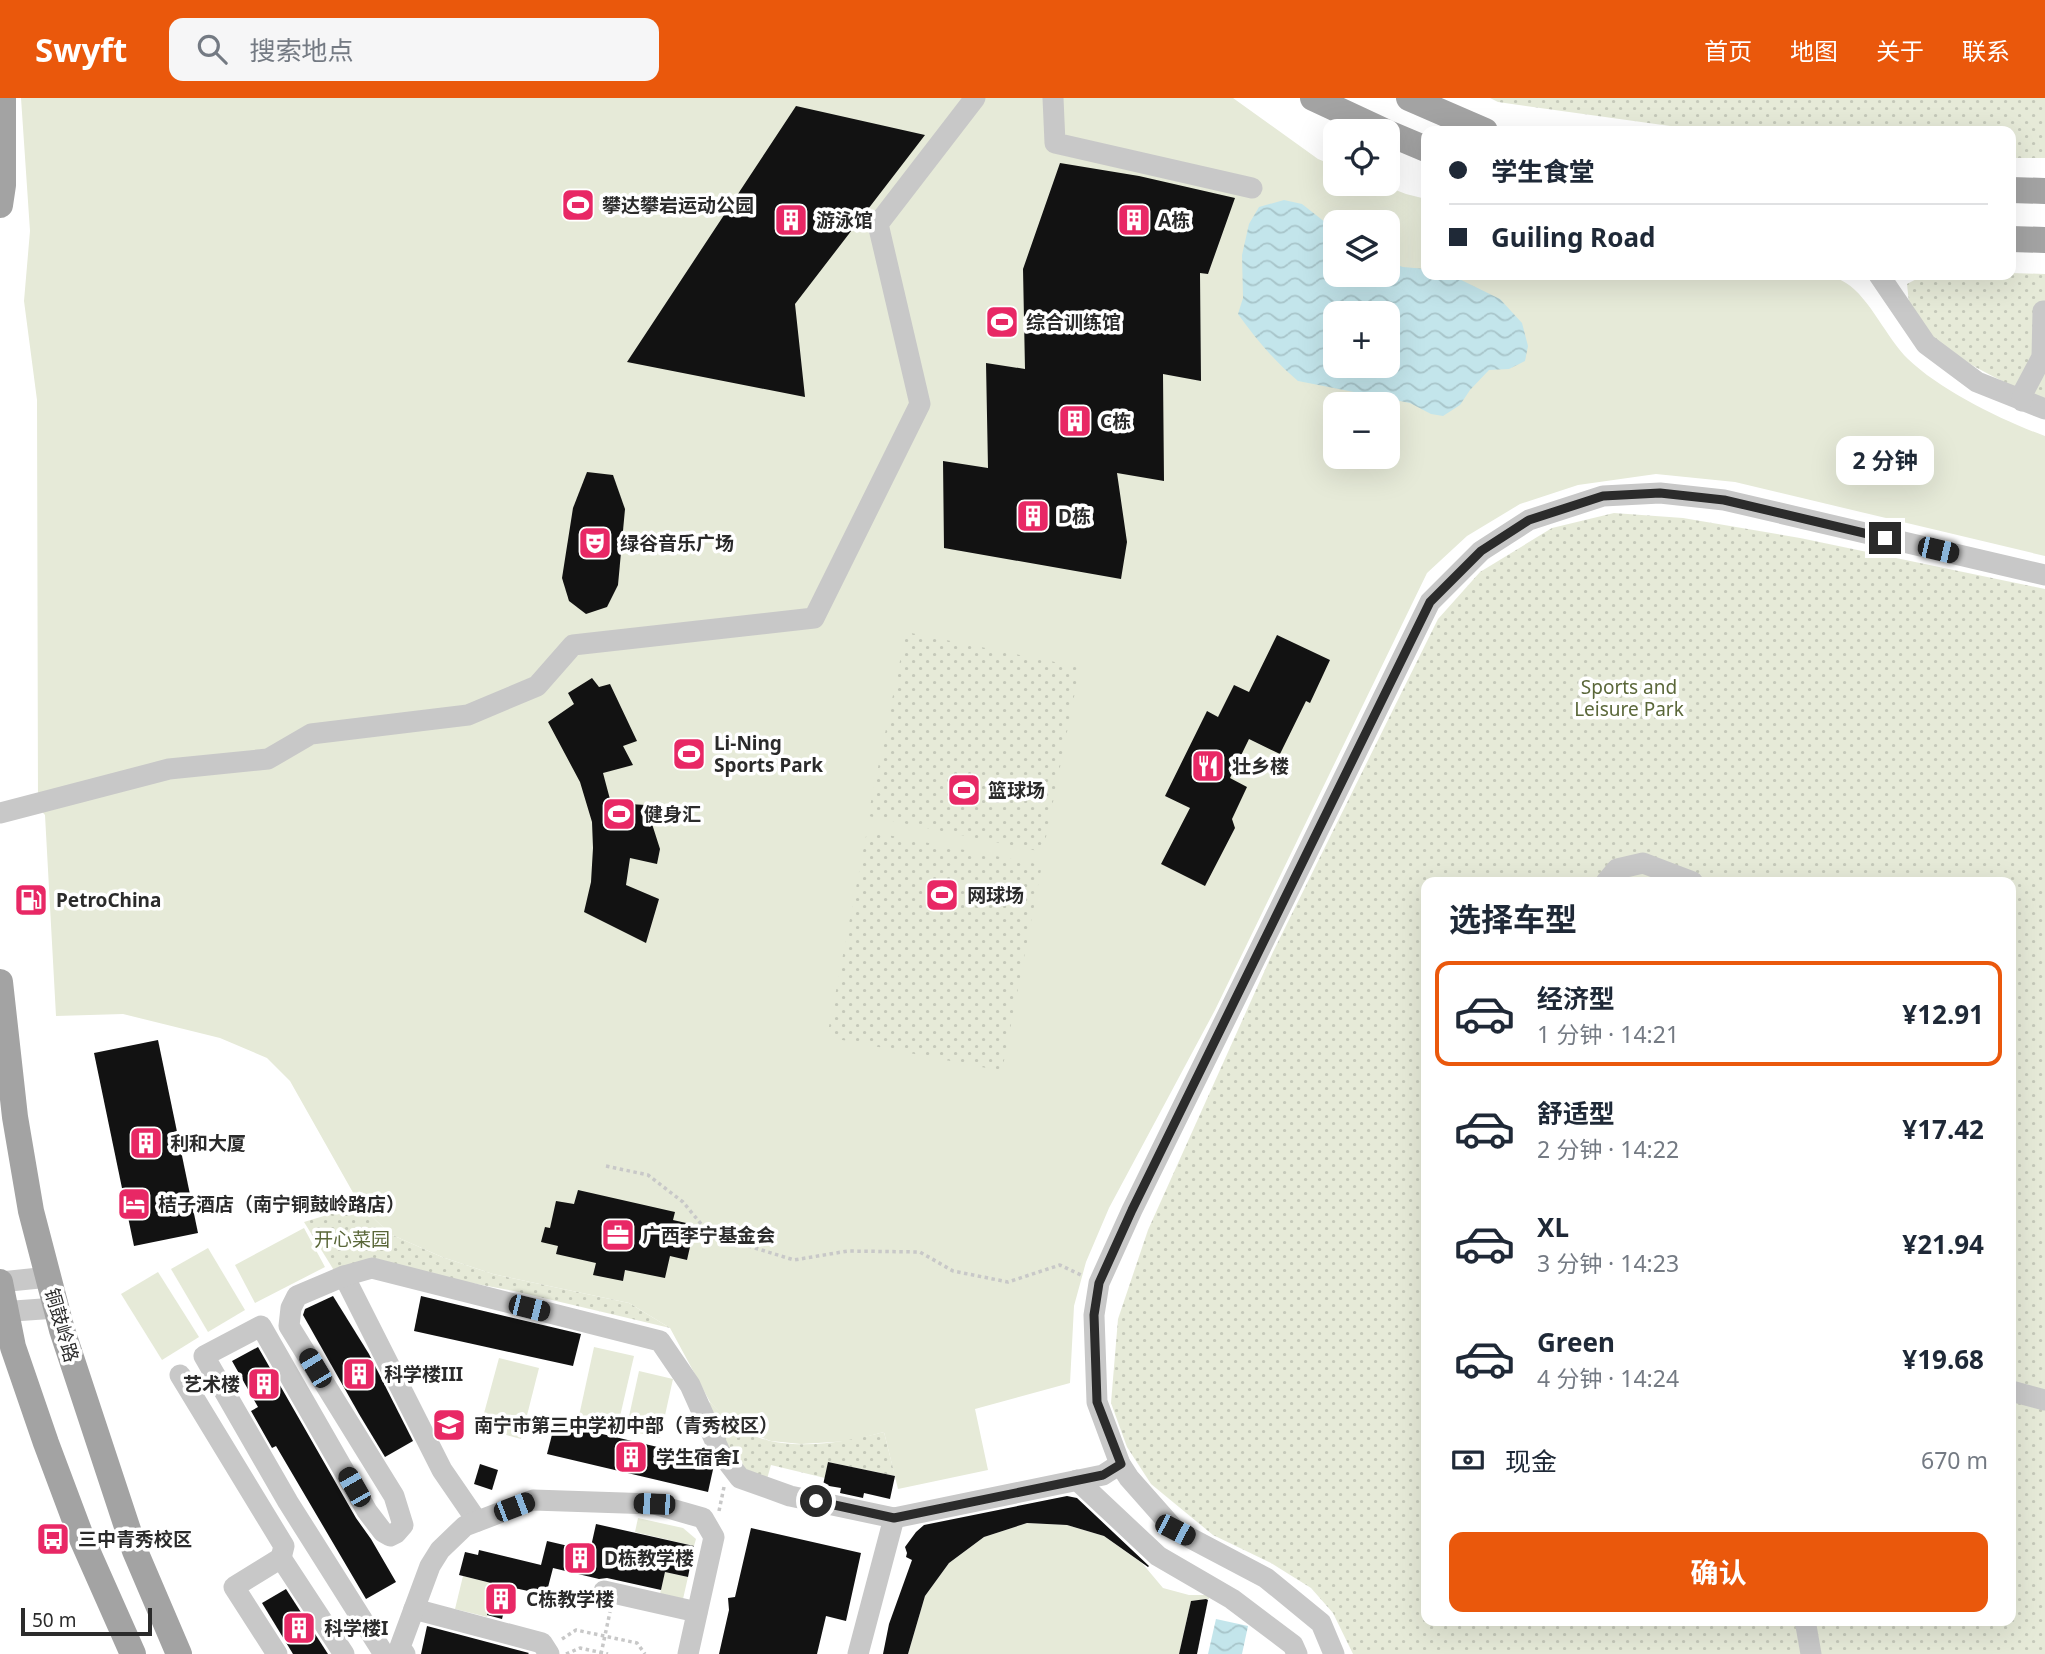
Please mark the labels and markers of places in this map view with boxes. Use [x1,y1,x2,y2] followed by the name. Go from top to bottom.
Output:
[559,186,597,224] sports icon: 攀达攀岩运动公园
[602,192,754,218] place label: 攀达攀岩运动公园
[772,201,810,239] building icon: 游泳馆
[1115,201,1153,239] building icon: A栋
[816,207,873,233] place label: 游泳馆
[1158,207,1190,233] place label: A栋
[983,303,1021,341] sports icon: 综合训练馆
[1026,309,1121,335] place label: 综合训练馆
[1056,402,1094,440] building icon: C栋
[1100,408,1131,434] place label: C栋
[1014,497,1052,535] building icon: D栋
[1058,503,1091,529] place label: D栋
[576,524,614,562] theatre icon: 绿谷音乐广场
[620,530,734,556] place label: 绿谷音乐广场
[714,730,823,778] place label: Li-Ning Sports Park
[670,735,708,773] sports icon: Li-Ning Sports Park
[1189,747,1227,785] restaurant icon: 壮乡楼
[1232,753,1289,779] place label: 壮乡楼
[945,771,983,809] sports icon: 篮球场
[988,777,1045,803] place label: 篮球场
[600,795,638,833] sports icon: 健身汇
[644,801,701,827] place label: 健身汇
[923,876,961,914] sports icon: 网球场
[12,881,50,919] fuel station icon: PetroChina
[967,882,1024,908] place label: 网球场
[56,887,161,913] place label: PetroChina
[127,1124,165,1162] building icon: 利和大厦
[170,1130,246,1156] place label: 利和大厦
[115,1185,153,1223] hotel icon: 桔子酒店（南宁铜鼓岭路店）
[158,1191,405,1217] place label: 桔子酒店（南宁铜鼓岭路店）
[599,1216,637,1254] office icon: 广西李宁基金会
[642,1222,775,1248] place label: 广西李宁基金会
[340,1355,378,1393] building icon: 科学楼III
[384,1361,463,1387] place label: 科学楼III
[245,1365,283,1403] building icon: 艺术楼
[183,1371,240,1397] place label: 艺术楼
[430,1406,468,1444] school or university icon: 南宁市第三中学初中部（青秀校区）
[474,1412,778,1438] place label: 南宁市第三中学初中部（青秀校区）
[612,1438,650,1476] building icon: 学生宿舍I
[656,1444,739,1470] place label: 学生宿舍I
[34,1520,72,1558] bus stop icon: 三中青秀校区
[78,1526,192,1552] place label: 三中青秀校区
[561,1539,599,1577] building icon: D栋教学楼
[604,1545,694,1571] place label: D栋教学楼
[482,1580,520,1618] building icon: C栋教学楼
[526,1586,614,1612] place label: C栋教学楼
[280,1609,318,1647] building icon: 科学楼I
[324,1615,388,1641] place label: 科学楼I

